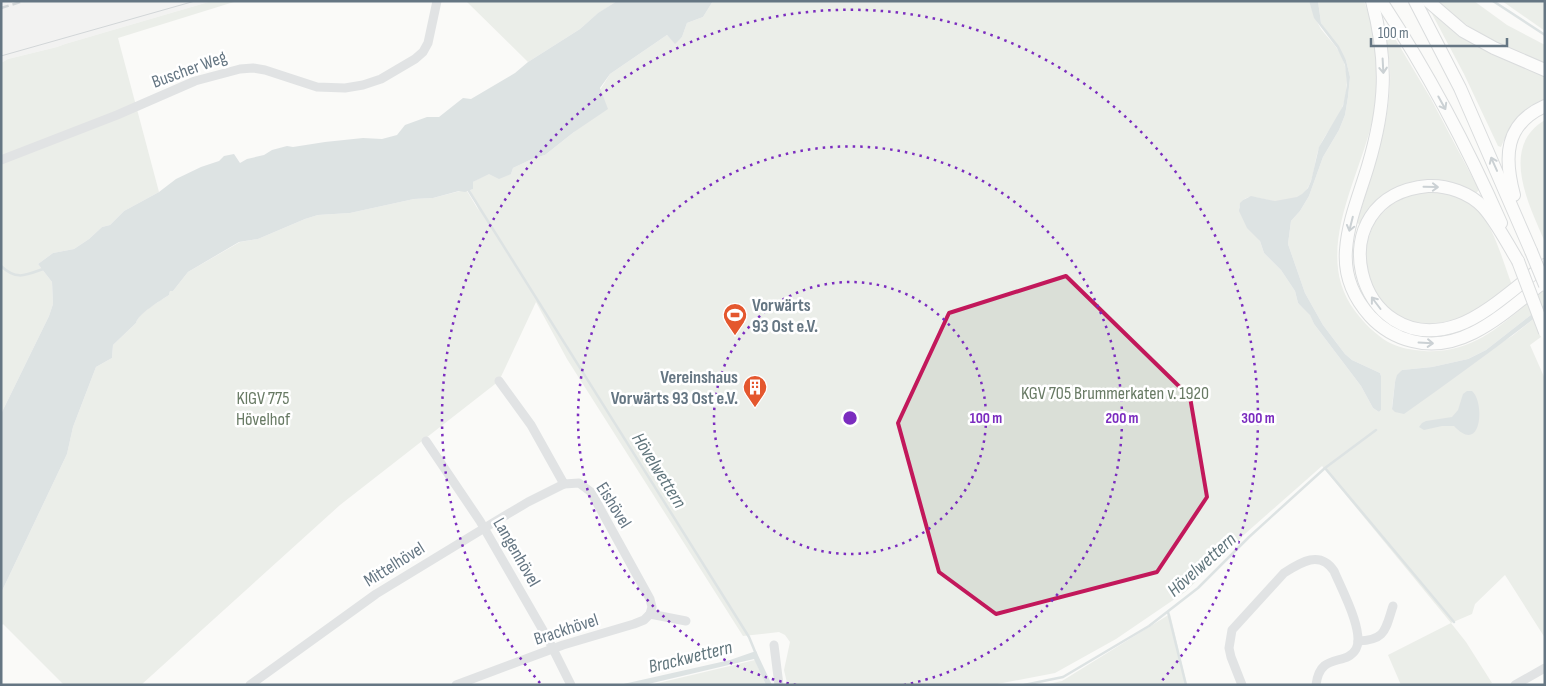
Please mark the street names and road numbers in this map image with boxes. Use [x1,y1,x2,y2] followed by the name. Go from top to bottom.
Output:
[149,46,229,93] street label: Buscher Weg
[592,479,636,532] street label: Eishövel
[489,514,545,590] street label: Langenhövel
[360,538,429,591] street label: Mittelhövel
[531,609,601,650] street label: Brackhövel

